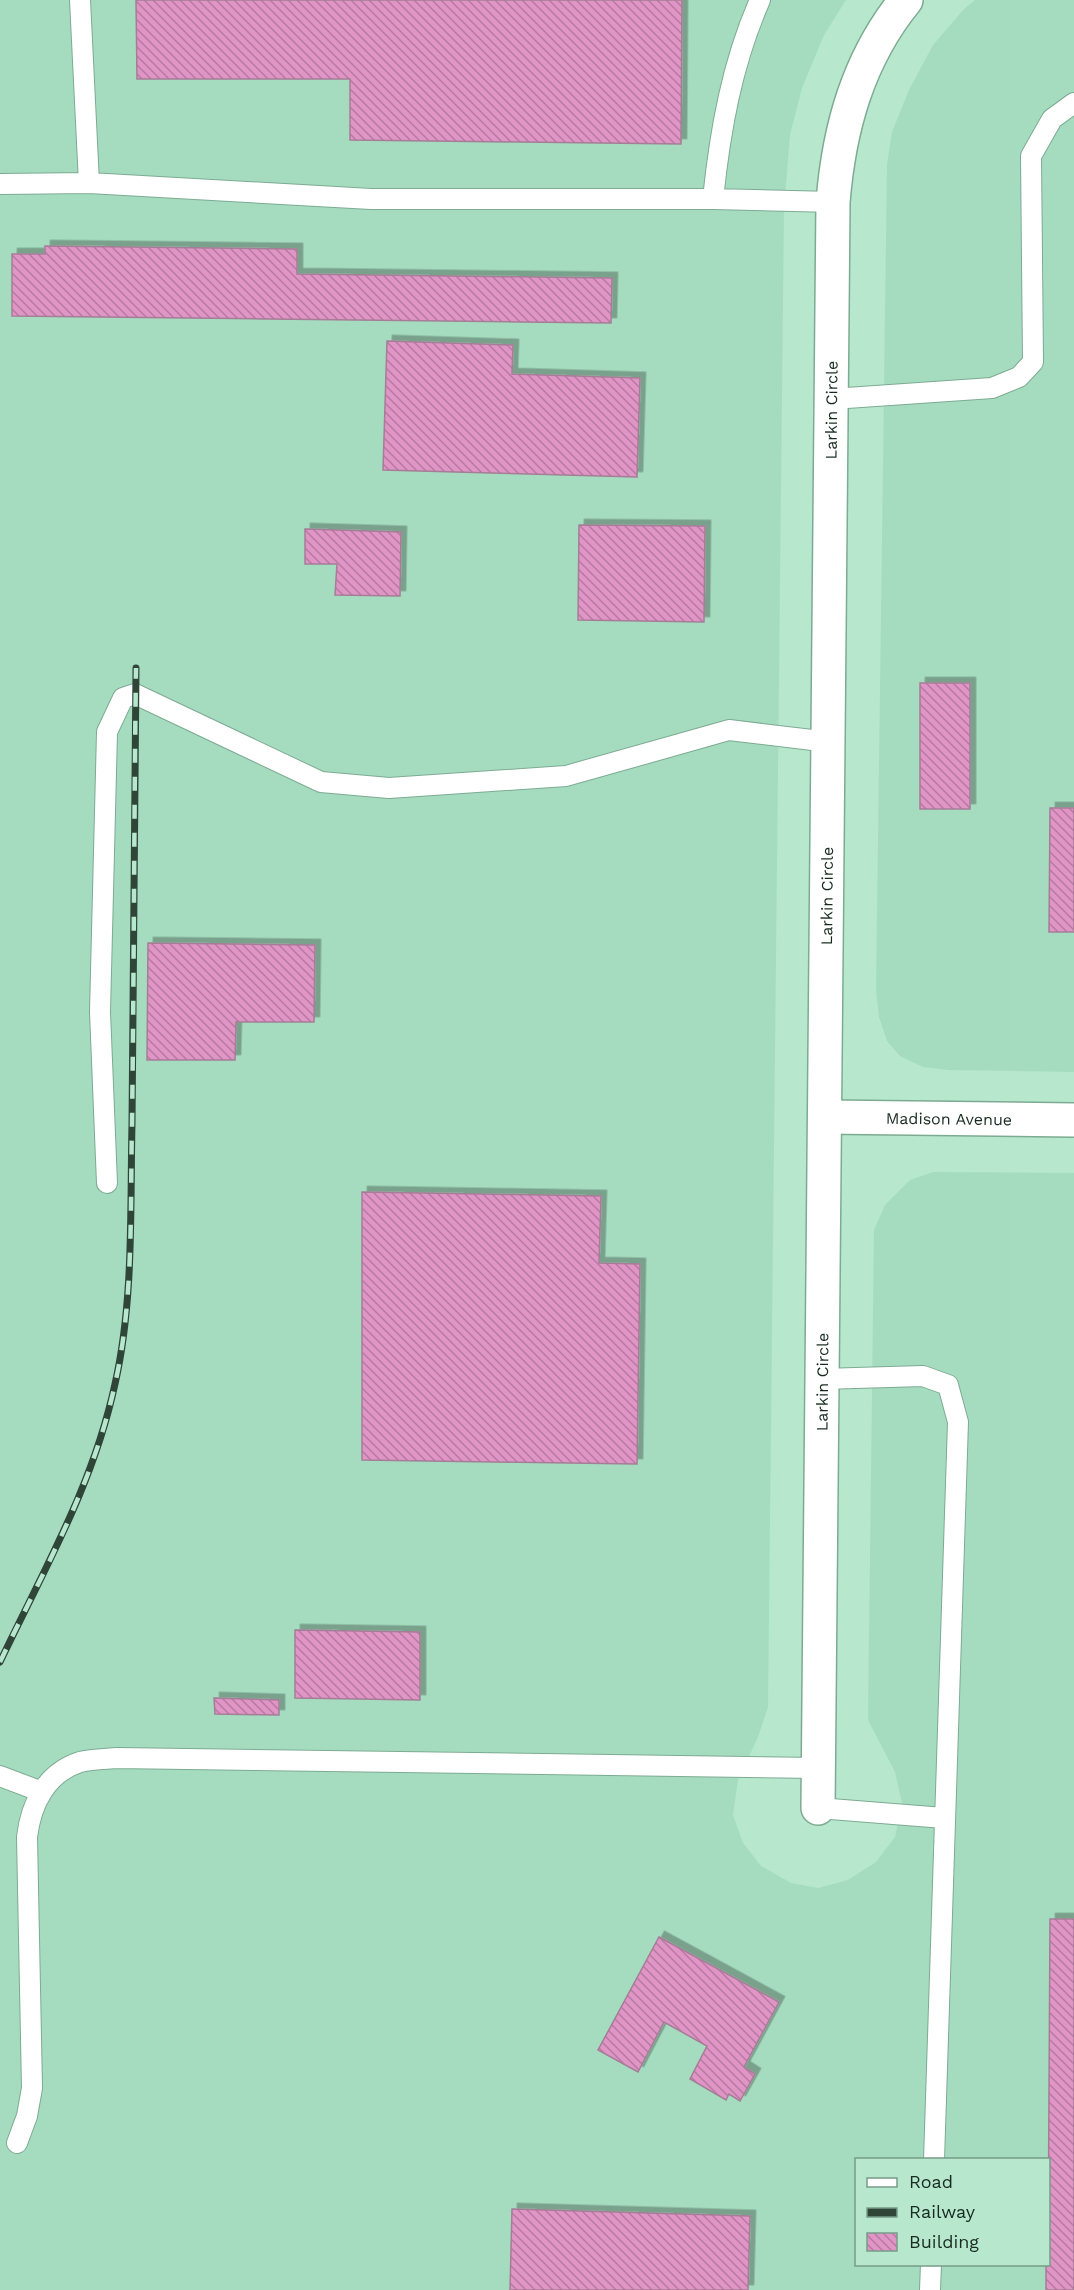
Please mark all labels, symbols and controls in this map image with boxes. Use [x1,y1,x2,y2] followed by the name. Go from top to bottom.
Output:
[822,361,842,459] street label: Larkin Circle
[817,847,837,945] street label: Larkin Circle
[886,1109,1012,1129] street label: Madison Avenue
[813,1333,832,1431] street label: Larkin Circle
[855,2158,1050,2266] legend
[909,2171,953,2192] text: Road
[909,2201,976,2222] text: Railway
[909,2231,979,2252] text: Building

